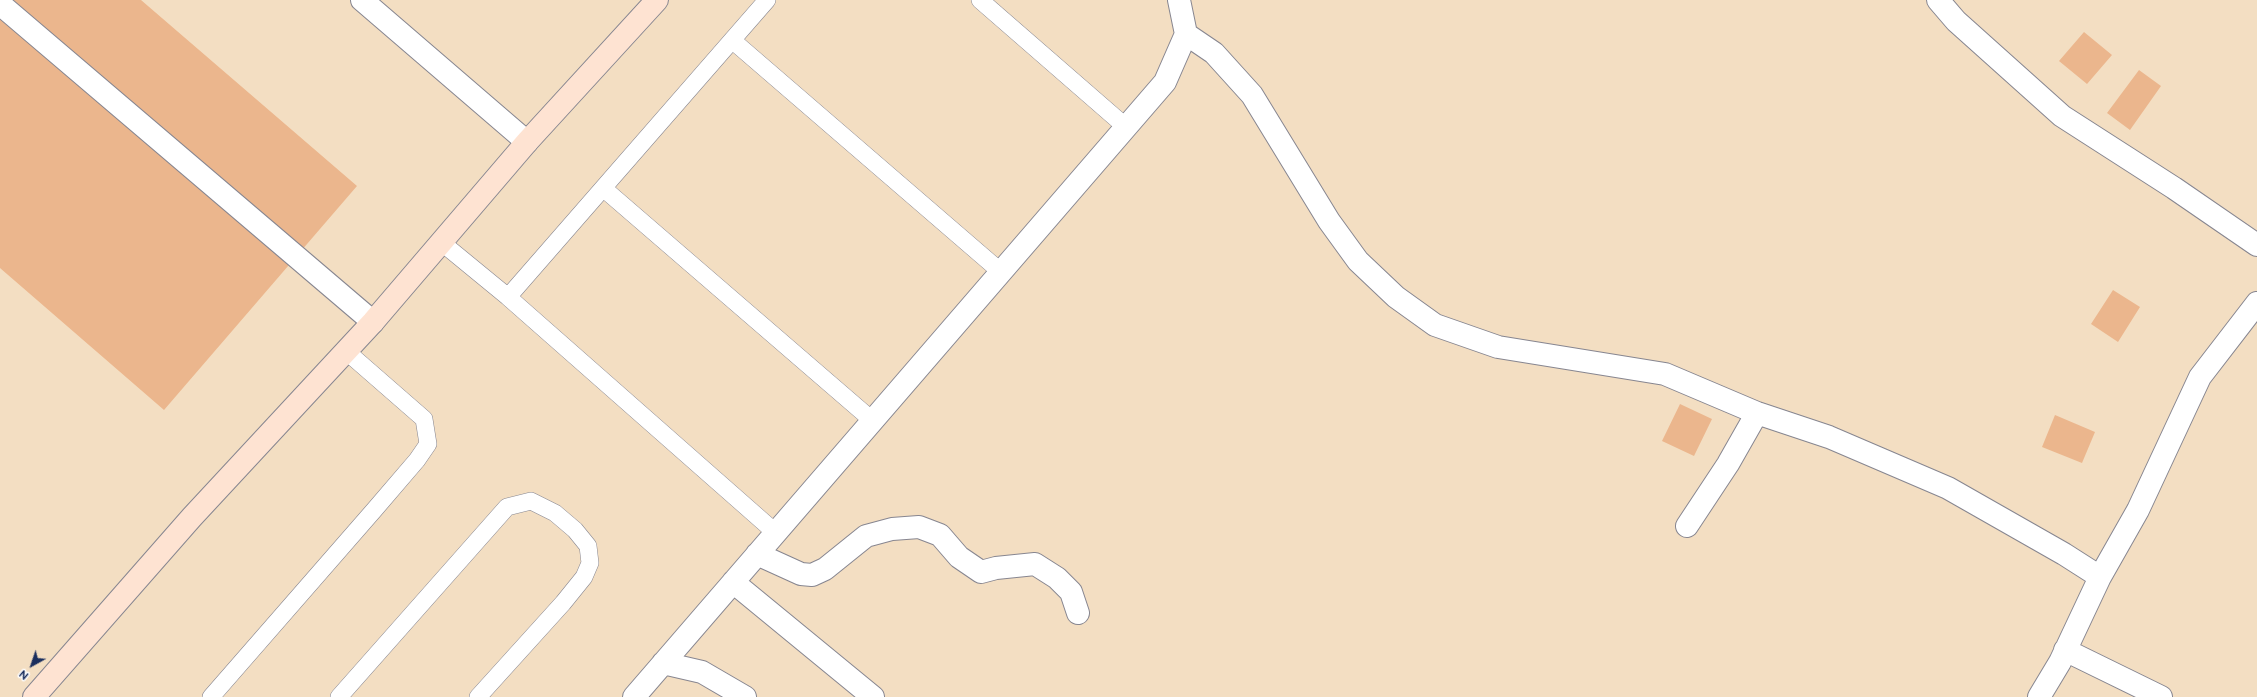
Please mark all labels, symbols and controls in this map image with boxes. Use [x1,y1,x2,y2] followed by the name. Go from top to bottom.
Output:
[12,645,52,685] north arrow
[17,667,31,682] text: N

